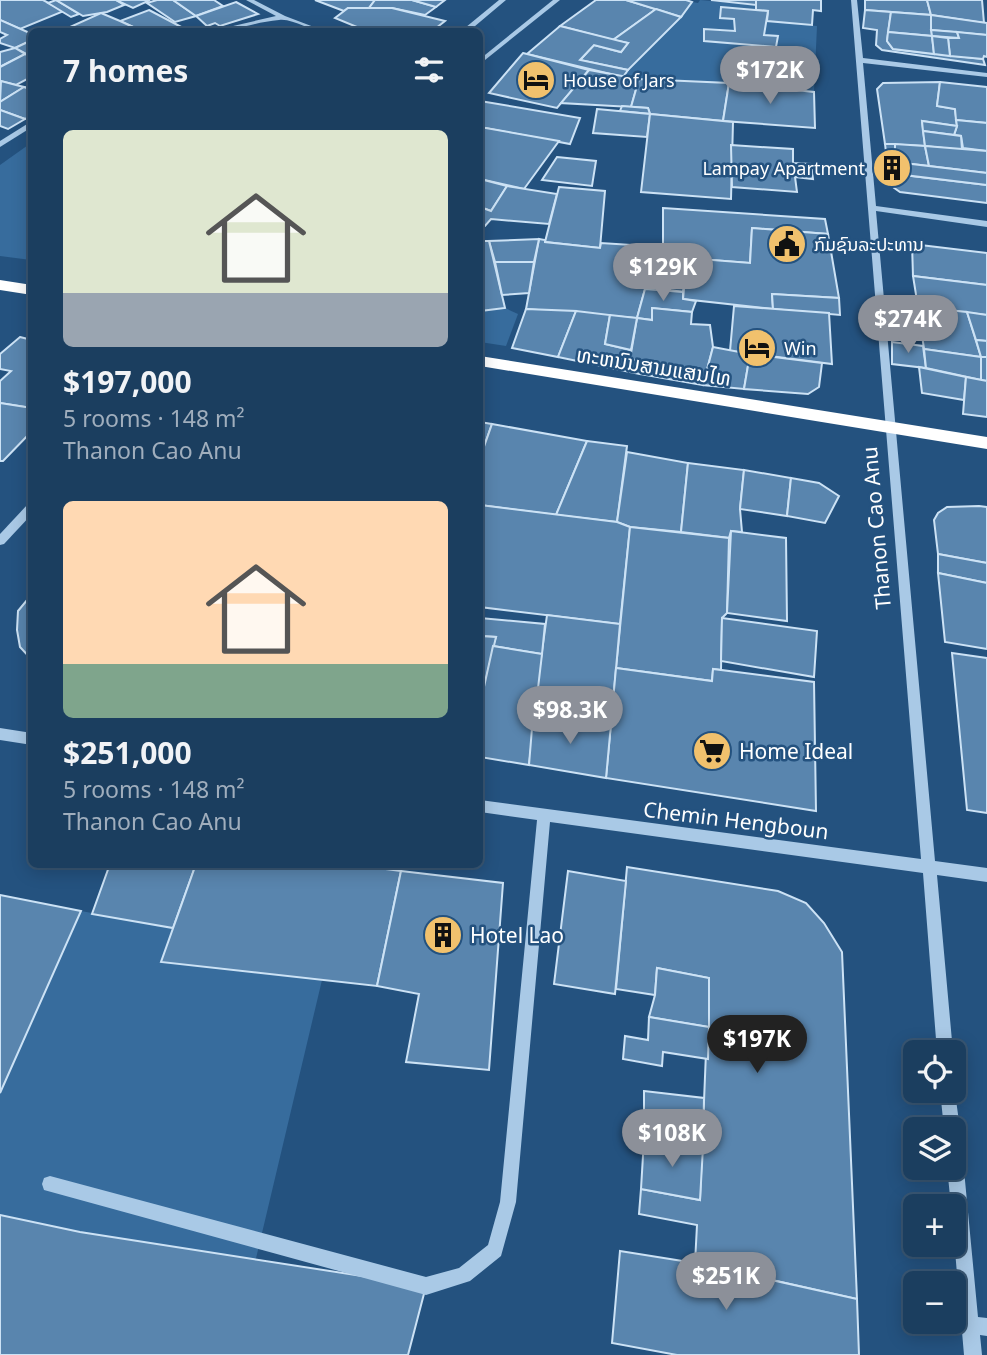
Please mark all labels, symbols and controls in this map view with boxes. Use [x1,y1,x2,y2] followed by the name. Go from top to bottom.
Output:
[721,46,819,106] pin: $172K
[63,50,188,91] text: 7 homes
[410,51,448,89] icon: filters
[736,53,804,85] text: $172K
[515,59,557,101] hotel icon: House of Jars
[563,68,675,92] place label: House of Jars
[871,147,913,189] building icon: Lampay Apartment
[702,156,866,180] place label: Lampay Apartment
[193,175,319,301] icon: home
[766,223,808,265] public building icon: ກົມຊົນລະປະທານ
[814,232,924,256] place label: ກົມຊົນລະປະທານ
[614,244,712,303] pin: $129K
[629,250,697,282] text: $129K
[859,296,957,355] pin: $274K
[874,302,942,334] text: $274K
[736,327,778,369] hotel icon: Win
[784,336,817,360] place label: Win
[575,340,733,392] street label: ທະຫນົນສາມແສນໄທ
[63,361,192,402] text: $197,000
[63,402,245,434] text: 5 rooms · 148 m²
[63,434,242,466] text: Thanon Cao Anu
[855,446,897,610] street label: Thanon Cao Anu
[193,546,319,672] icon: home
[513,686,627,746] pin: $98.3K
[533,693,607,725] text: $98.3K
[691,730,733,772] supermarket icon: Home Ideal
[63,732,192,773] text: $251,000
[739,737,853,765] place label: Home Ideal
[63,773,245,805] text: 5 rooms · 148 m²
[642,795,830,845] street label: Chemin Hengboun
[63,805,242,837] text: Thanon Cao Anu
[422,914,464,956] building icon: Hotel Lao
[470,921,564,949] place label: Hotel Lao
[708,1016,806,1075] pin: $197K
[723,1022,791,1054] text: $197K
[903,1040,966,1334] map controls
[903,1040,966,1103] button: locate
[623,1110,721,1169] pin: $108K
[638,1116,706,1148] text: $108K
[903,1117,966,1180] button: layers
[903,1194,966,1257] button: +
[677,1252,775,1312] pin: $251K
[692,1259,760,1291] text: $251K
[903,1271,966,1334] button: −

